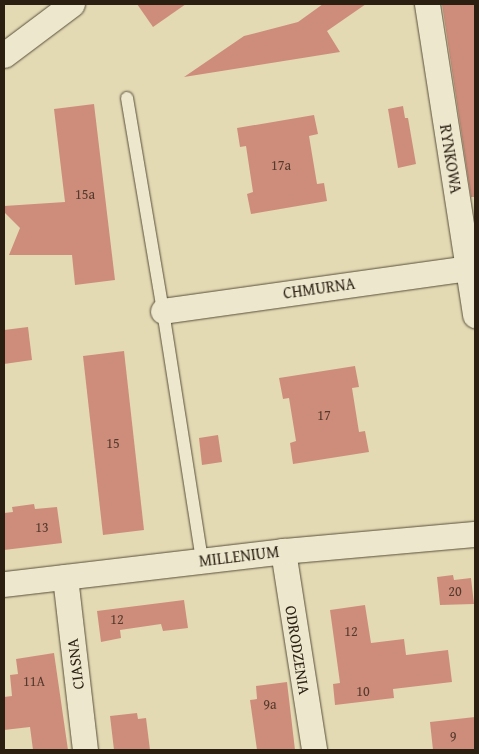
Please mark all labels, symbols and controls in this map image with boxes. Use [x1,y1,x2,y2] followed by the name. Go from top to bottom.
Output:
[436,123,466,195] street label: RYNKOWA
[271,157,291,173] house number: 17a
[75,186,95,202] house number: 15a
[282,273,356,303] street label: CHMURNA
[317,407,331,423] house number: 17
[106,435,120,451] house number: 15
[35,519,49,535] house number: 13
[198,542,280,570] street label: MILLENIUM
[448,583,462,599] house number: 20
[281,604,315,696] street label: ODRODZENIA
[110,611,124,627] house number: 12
[344,623,358,639] house number: 12
[62,637,88,691] street label: CIASNA
[23,673,45,689] house number: 11A
[356,683,370,699] house number: 10
[263,696,277,712] house number: 9a
[450,728,456,744] house number: 9

